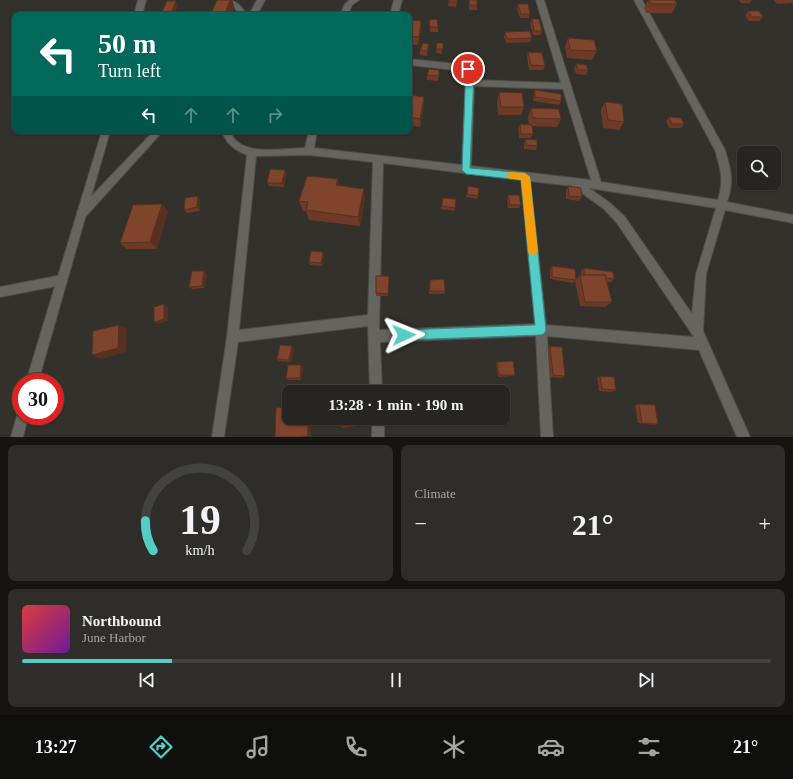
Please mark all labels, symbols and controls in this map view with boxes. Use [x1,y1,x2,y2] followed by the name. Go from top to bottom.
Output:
[32,28,84,80] icon: left
[98,28,156,59] text: 50 m
[451,52,485,86] pin
[457,58,479,80] icon: arrive
[98,61,161,81] text: Turn left
[138,104,160,126] icon: left
[180,104,202,126] icon: ahead
[222,104,244,126] icon: ahead
[264,104,286,126] icon: right
[737,146,781,190] map controls
[737,146,781,190] button: search
[383,314,425,356] position arrow
[12,373,64,425] speed limit sign: 30
[329,397,464,413] text: 13:28 · 1 min · 190 m
[415,486,456,501] text: Climate
[179,497,221,543] text: 19
[572,508,614,541] text: 21°
[415,511,427,536] text: −
[759,511,771,536] text: +
[186,542,215,558] text: km/h
[82,613,161,629] text: Northbound
[82,630,146,645] text: June Harbor
[136,669,158,691] icon: previous
[385,669,407,691] icon: pause
[635,669,657,691] icon: next
[147,733,175,761] icon: directions
[244,733,272,761] icon: music
[342,733,370,761] icon: phone
[440,733,468,761] icon: climate
[537,733,565,761] icon: car
[635,733,663,761] icon: filters
[35,737,77,757] text: 13:27
[733,737,758,757] text: 21°

